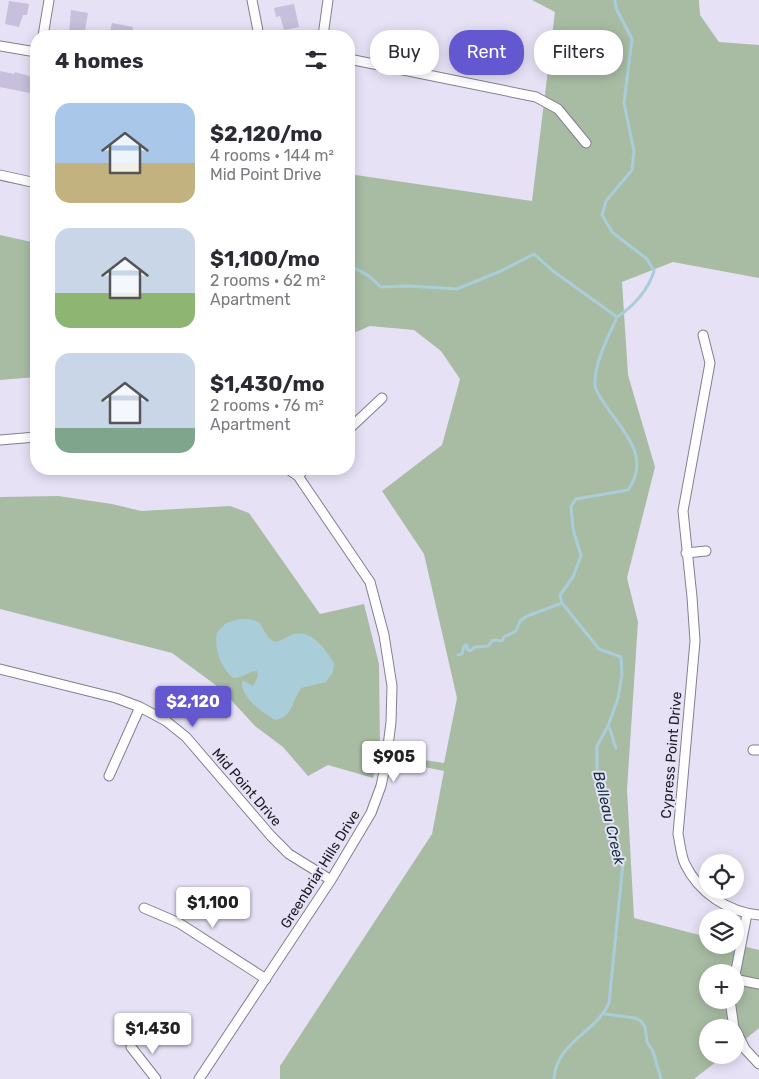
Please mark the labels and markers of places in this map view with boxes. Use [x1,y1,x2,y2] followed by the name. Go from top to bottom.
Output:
[152,686,234,728] pin: $2,120
[364,740,424,783] pin: $905
[172,886,254,929] pin: $1,100
[112,1012,194,1055] pin: $1,430

